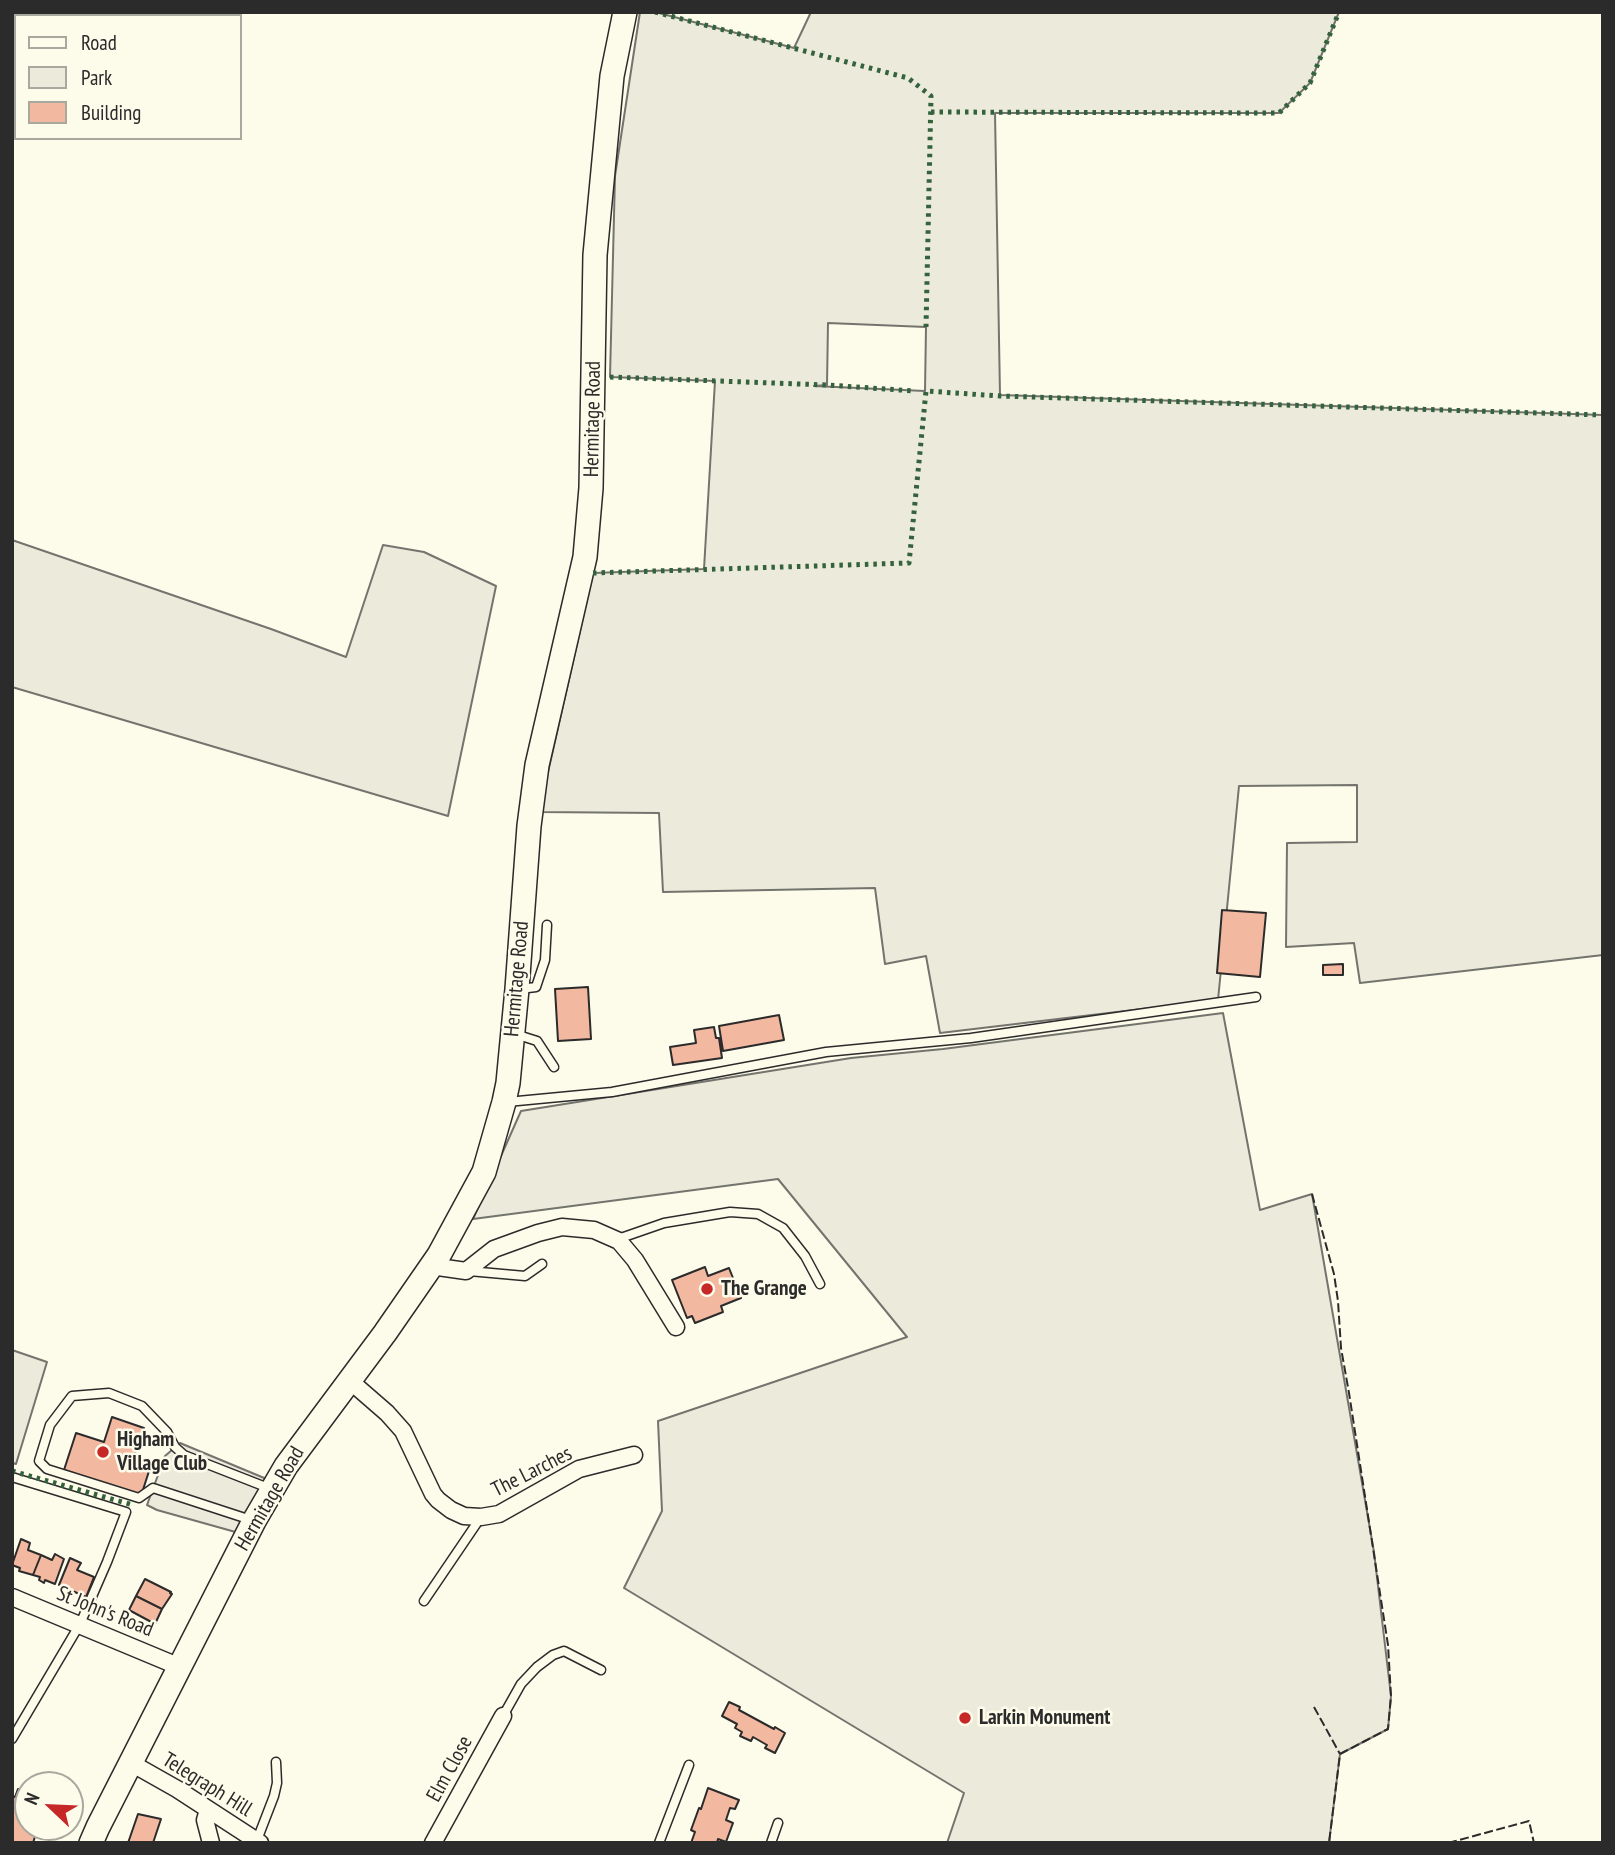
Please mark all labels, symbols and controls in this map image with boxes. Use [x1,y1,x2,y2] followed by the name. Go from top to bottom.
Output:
[14,14,242,140] legend
[81,29,117,56] text: Road
[81,64,112,91] text: Park
[81,99,141,126] text: Building
[579,361,607,477] street label: Hermitage Road
[499,920,535,1038] street label: Hermitage Road
[721,1276,807,1302] place label: The Grange
[699,1281,715,1297] marker: The Grange
[117,1427,207,1477] place label: Higham Village Club
[488,1441,576,1503] street label: The Larches
[230,1442,310,1556] street label: Hermitage Road
[95,1444,111,1460] marker: Higham Village Club
[53,1581,157,1643] street label: St John's Road
[979,1705,1110,1731] place label: Larkin Monument
[957,1710,973,1726] marker: Larkin Monument
[422,1732,478,1806] street label: Elm Close
[158,1748,256,1822] street label: Telegraph Hill
[14,1771,84,1841] north arrow
[18,1789,45,1808] text: N

